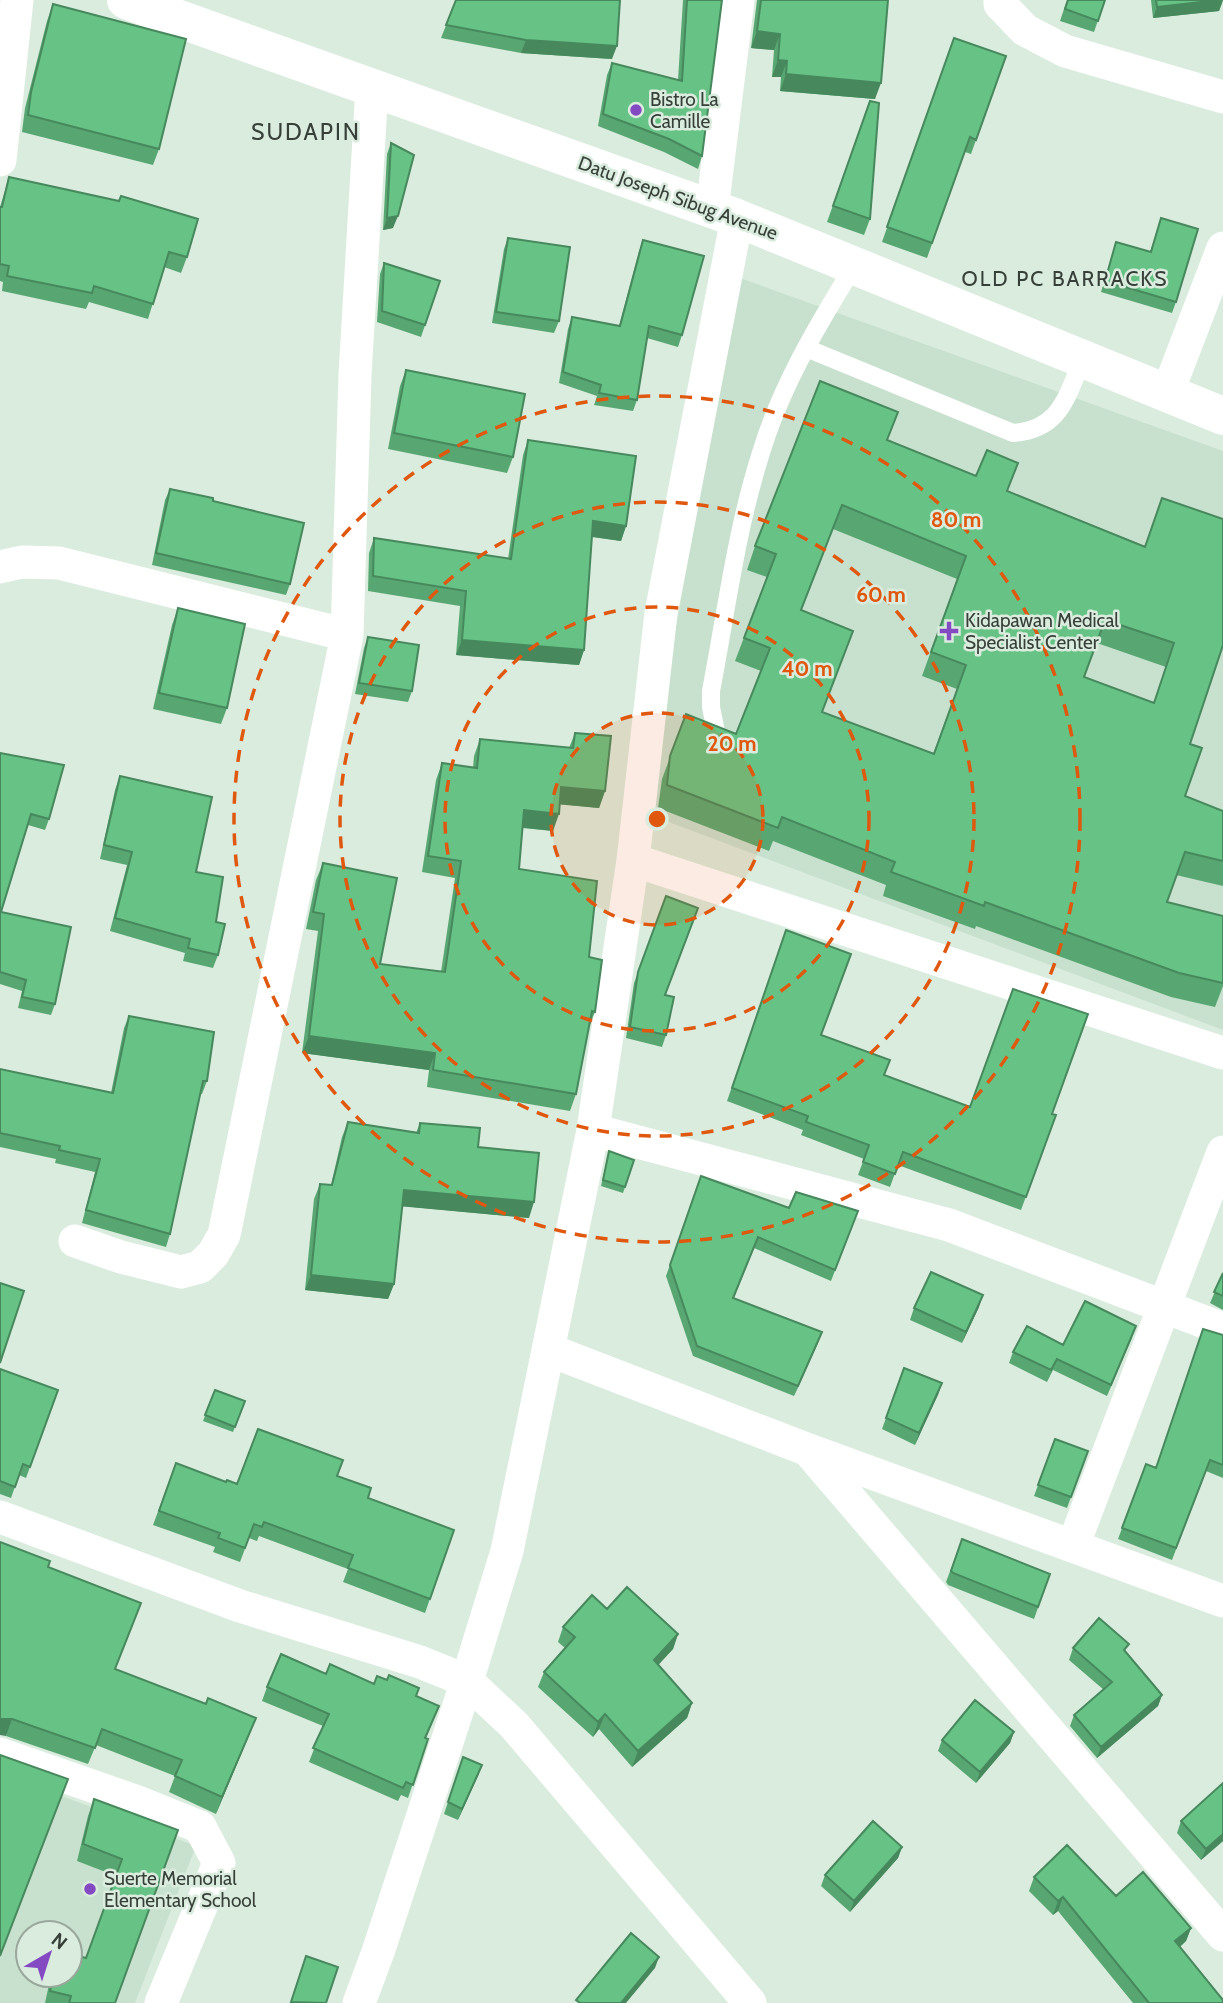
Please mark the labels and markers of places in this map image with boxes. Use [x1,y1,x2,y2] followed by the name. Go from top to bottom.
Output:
[650,88,719,133] place label: Bistro La Camille
[628,102,644,118] marker: Bistro La Camille
[965,609,1119,654] place label: Kidapawan Medical Specialist Center
[939,621,959,641] marker: Kidapawan Medical Specialist Center
[645,807,669,831] centre of rings
[104,1867,257,1912] place label: Suerte Memorial Elementary School
[82,1881,98,1897] marker: Suerte Memorial Elementary School

